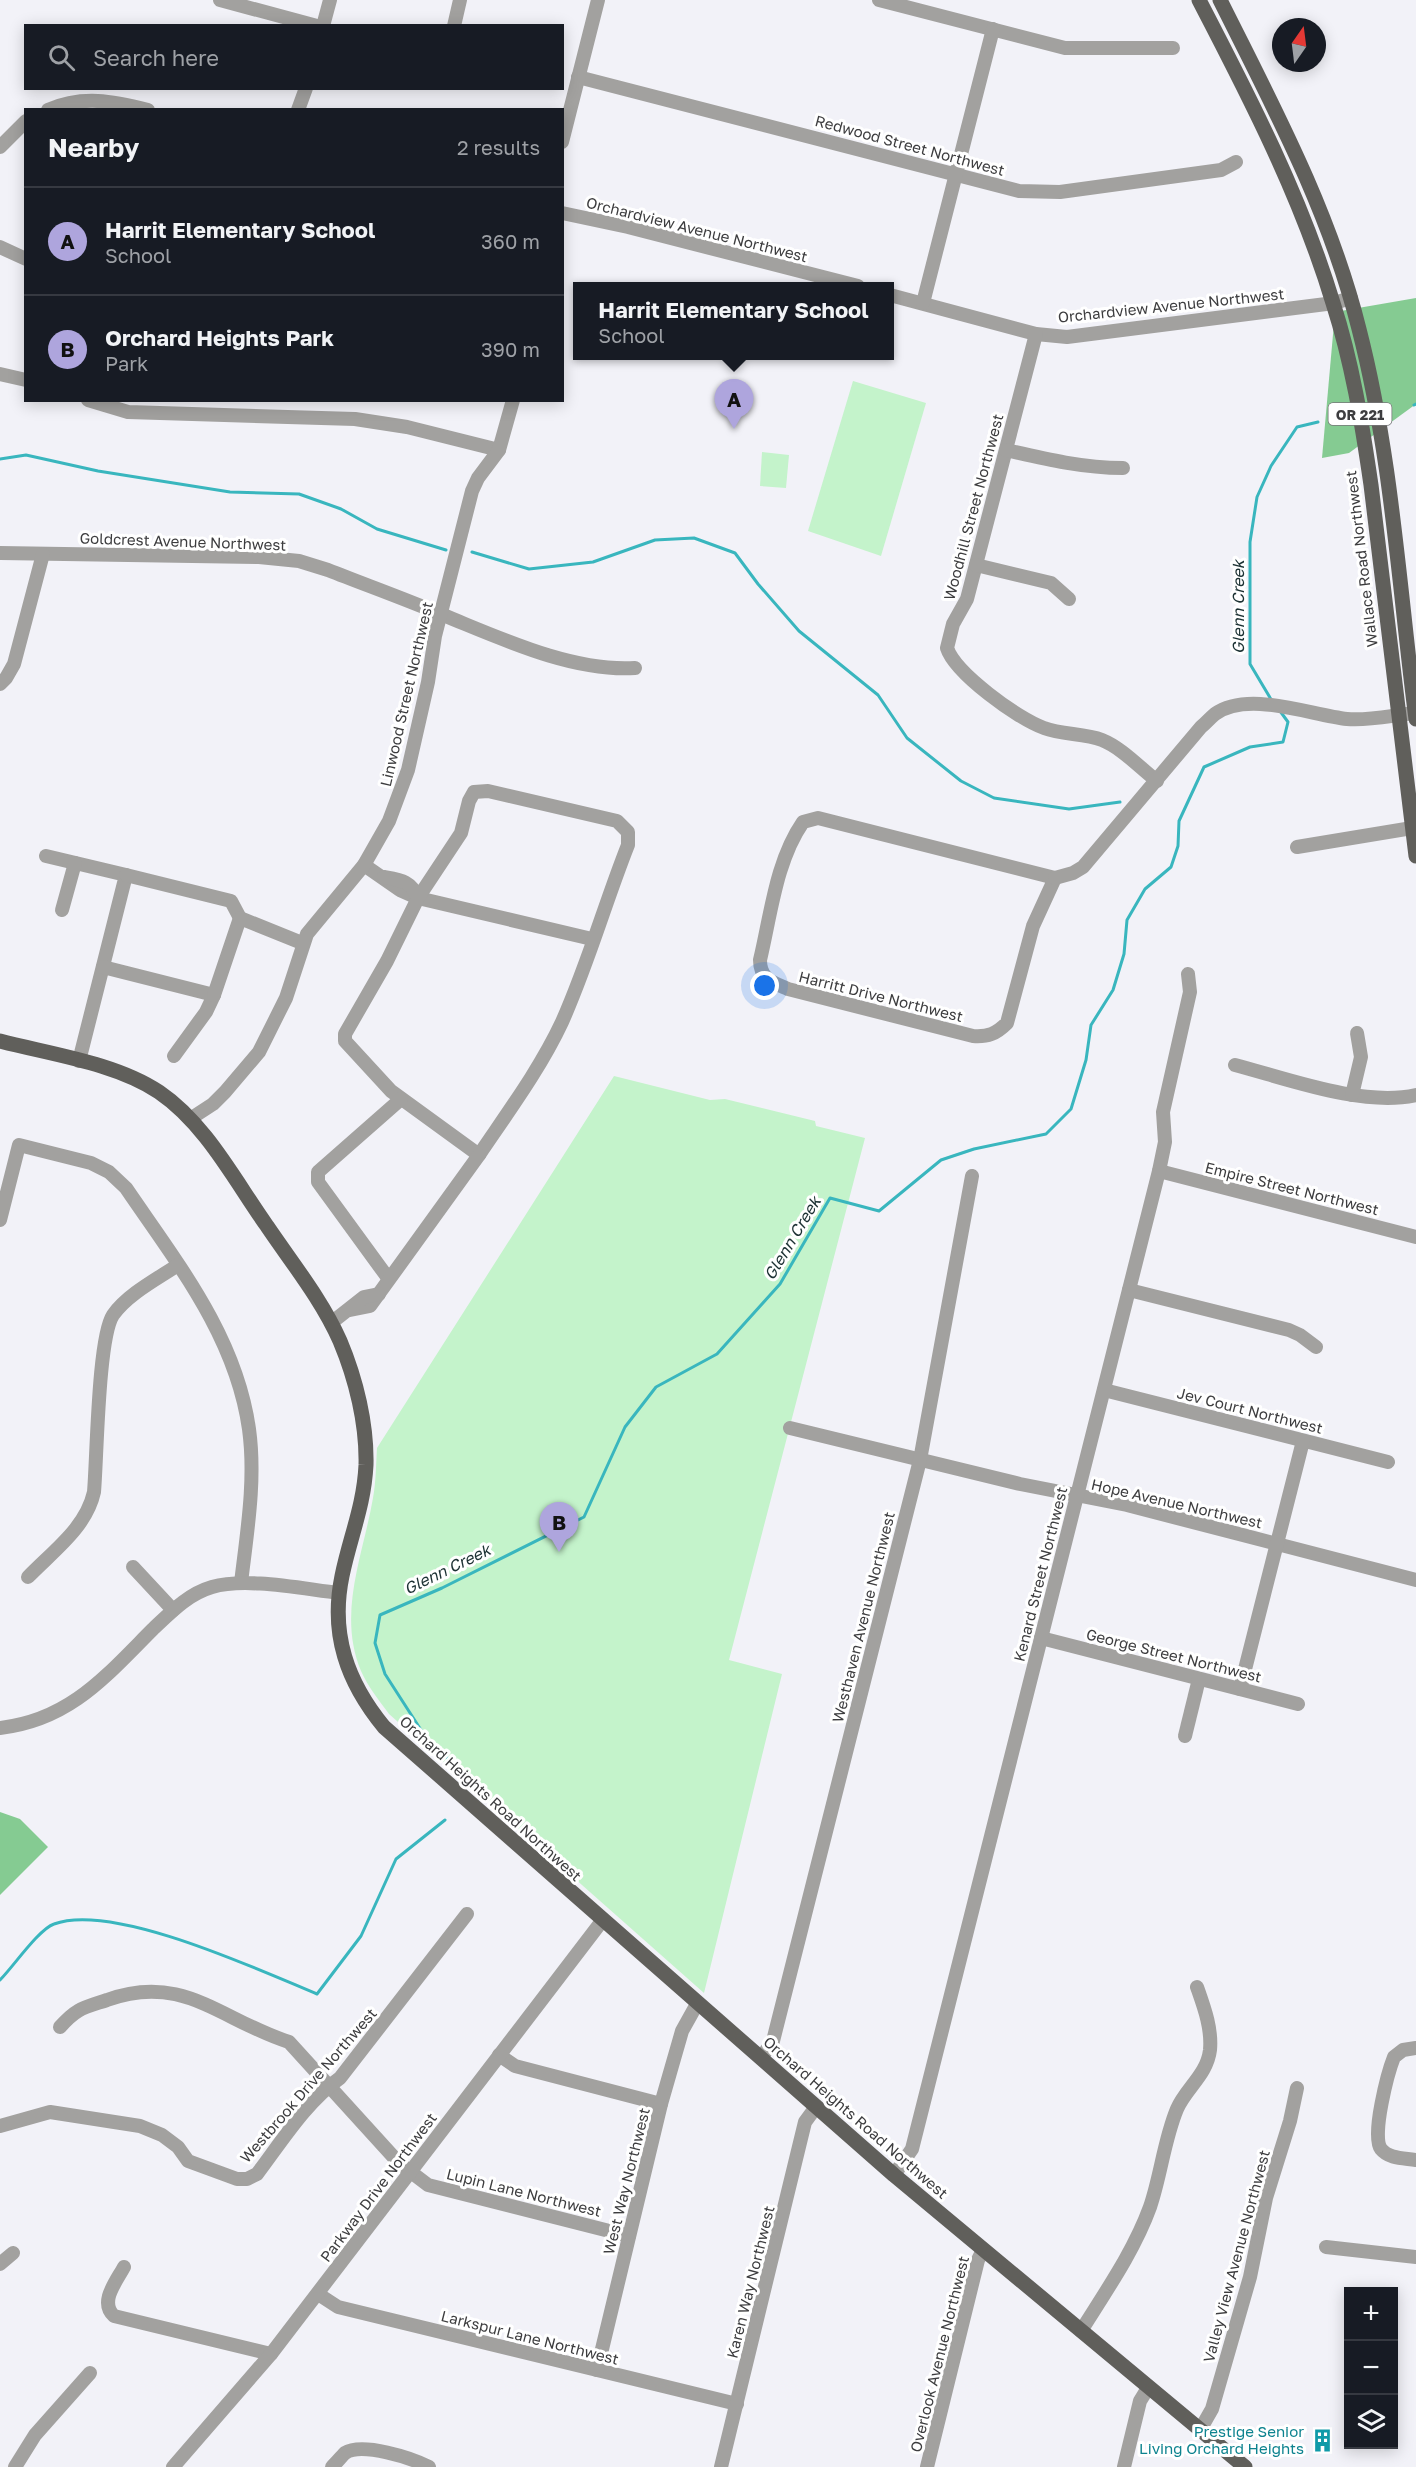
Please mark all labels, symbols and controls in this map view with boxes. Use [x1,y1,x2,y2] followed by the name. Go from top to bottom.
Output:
[1272,18,1326,72] north arrow
[24,24,564,90] search box
[45,41,78,74] icon: search
[93,44,219,71] text: Search here
[813,111,1007,179] street label: Redwood Street Northwest
[48,132,139,163] text: Nearby
[457,135,540,159] text: 2 results
[584,193,810,265] street label: Orchardview Avenue Northwest
[105,216,375,243] text: Harrit Elementary School
[60,229,75,253] text: A
[481,229,540,253] text: 360 m
[105,243,171,267] text: School
[573,282,894,360] popup
[1057,284,1285,326] street label: Orchardview Avenue Northwest
[598,296,869,323] text: Harrit Elementary School
[598,323,665,347] text: School
[105,324,334,351] text: Orchard Heights Park
[60,337,75,361] text: B
[481,337,540,361] text: 390 m
[105,351,148,375] text: Park
[714,380,754,429] pin: A
[1328,403,1392,425] road number: OR 221
[939,412,1007,602] street label: Woodhill Street Northwest
[1341,470,1381,648] street label: Wallace Road Northwest
[79,528,287,554] street label: Goldcrest Avenue Northwest
[1228,558,1248,654] water label: Glenn Creek
[376,600,436,788] street label: Linwood Street Northwest
[797,967,965,1025] street label: Harritt Drive Northwest
[750,971,779,1000] your location
[1203,1158,1381,1218] street label: Empire Street Northwest
[759,1191,826,1283] water label: Glenn Creek
[1175,1383,1325,1437] street label: Jev Court Northwest
[1090,1475,1264,1531] street label: Hope Avenue Northwest
[1010,1485,1070,1663] street label: Kenard Street Northwest
[540,1502,578,1552] pin: B
[828,1510,898,1724] street label: Westhaven Avenue Northwest
[400,1539,495,1599] water label: Glenn Creek
[1084,1624,1264,1686] street label: George Street Northwest
[396,1712,586,1884] street label: Orchard Heights Road Northwest
[236,2004,380,2166] street label: Westbrook Drive Northwest
[760,2032,952,2202] street label: Orchard Heights Road Northwest
[599,2106,653,2256] street label: West Way Northwest
[316,2109,440,2265] street label: Parkway Drive Northwest
[1199,2148,1273,2364] street label: Valley View Avenue Northwest
[445,2164,603,2220] street label: Lupin Lane Northwest
[722,2204,778,2360] street label: Karen Way Northwest
[906,2254,972,2454] street label: Overlook Avenue Northwest
[1344,2287,1398,2449] map controls
[1344,2287,1398,2341] button: +
[439,2306,621,2368] street label: Larkspur Lane Northwest
[1344,2341,1398,2395] button: −
[1344,2395,1398,2449] button: layers
[1139,2422,1304,2457] place label: Prestige Senior Living Orchard Heights
[1309,2427,1335,2453] building icon: Prestige Senior Living Orchard Heights

